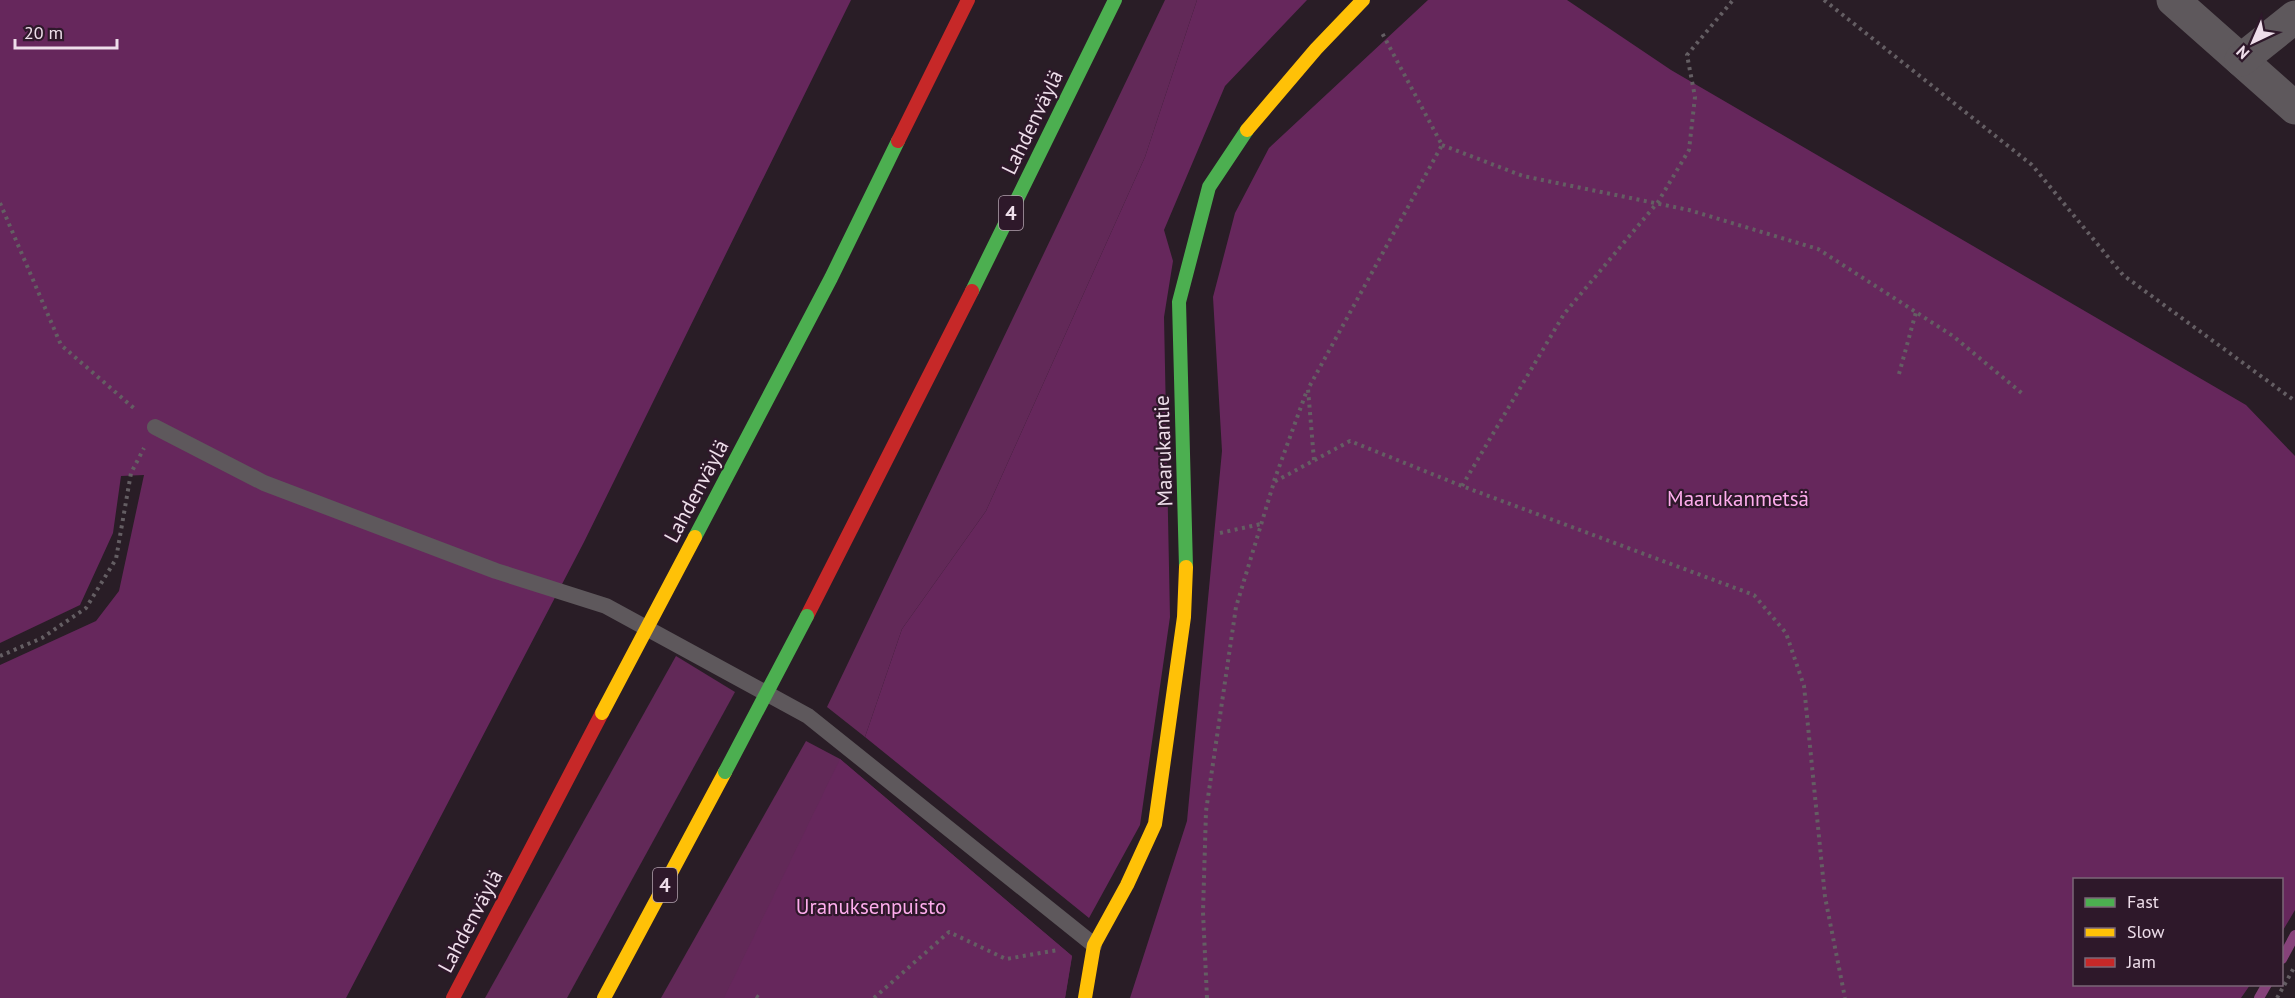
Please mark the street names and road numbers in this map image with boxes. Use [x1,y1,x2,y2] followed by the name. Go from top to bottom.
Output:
[995,65,1069,179] street label: Lahdenväylä
[999,196,1023,230] road number: 4
[1148,395,1178,507] street label: Maarukantie
[658,435,734,547] street label: Lahdenväylä
[432,865,508,977] street label: Lahdenväylä
[653,868,677,902] road number: 4

